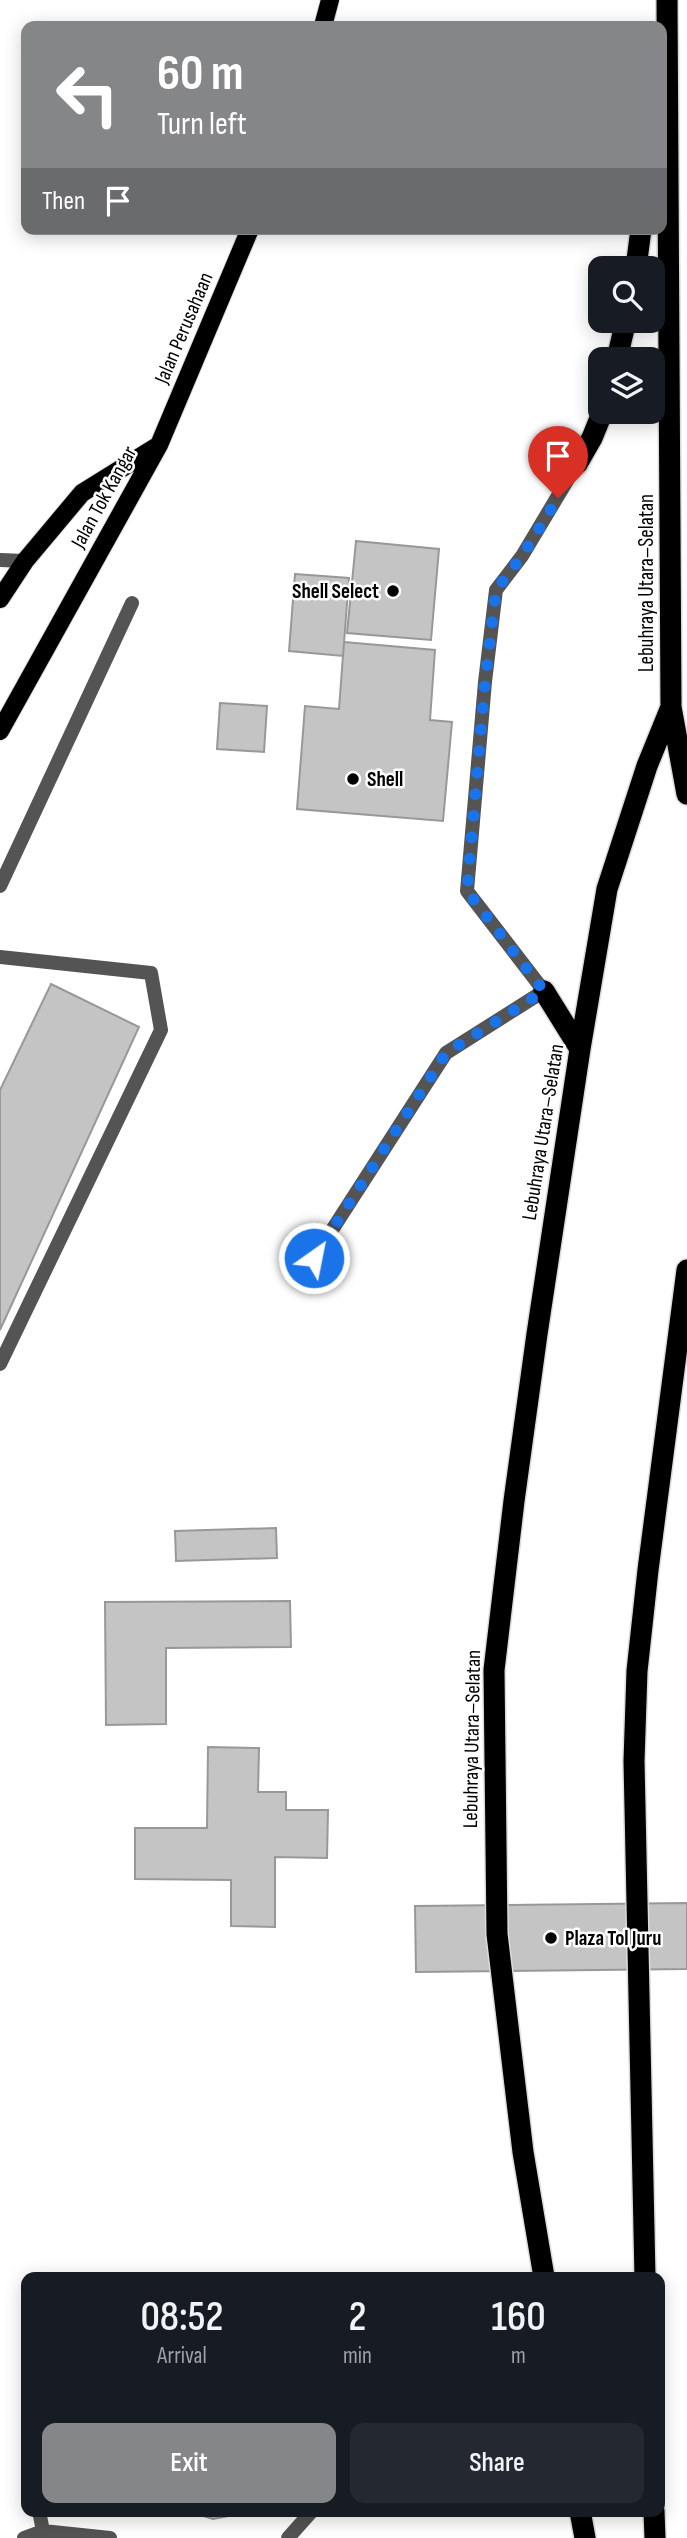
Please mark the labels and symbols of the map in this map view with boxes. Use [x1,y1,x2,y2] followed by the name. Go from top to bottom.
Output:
[149,269,219,388] street label: Jalan Perusahaan
[528,426,588,498] pin
[65,442,142,553] street label: Jalan Tok Kangar
[634,494,659,672] street label: Lebuhraya Utara–Selatan
[292,579,379,604] place label: Shell Select
[385,583,401,599] marker: Shell Select
[367,767,403,792] place label: Shell
[345,771,361,787] marker: Shell
[517,1042,569,1222] street label: Lebuhraya Utara–Selatan
[277,1221,351,1295] position arrow
[458,1650,486,1828] street label: Lebuhraya Utara–Selatan
[565,1926,661,1951] place label: Plaza Tol Juru
[543,1930,559,1946] marker: Plaza Tol Juru

